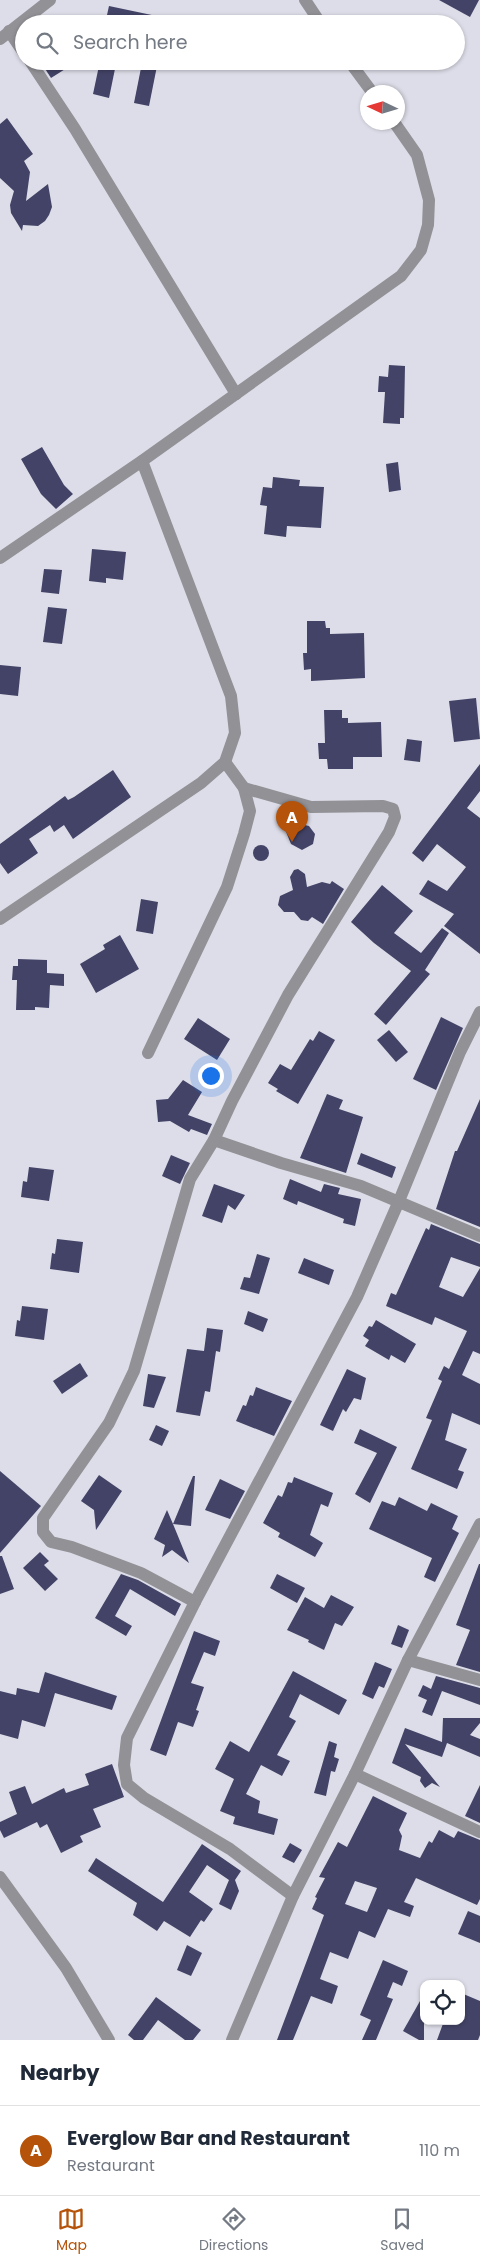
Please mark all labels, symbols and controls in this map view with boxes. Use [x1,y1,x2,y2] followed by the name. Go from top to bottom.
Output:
[15,15,465,70] search box
[33,29,61,57] icon: search
[73,29,187,56] text: Search here
[360,85,405,130] north arrow
[276,801,308,842] pin: A
[198,1063,224,1089] your location
[420,1980,465,2025] map controls
[420,1980,465,2025] button: locate
[20,2058,100,2087] text: Nearby
[67,2125,350,2152] text: Everglow Bar and Restaurant
[30,2139,42,2162] text: A
[419,2139,460,2162] text: 110 m
[67,2154,155,2177] text: Restaurant
[56,2205,87,2256] tab: Map
[199,2205,268,2256] tab: Directions
[380,2205,424,2256] tab: Saved

